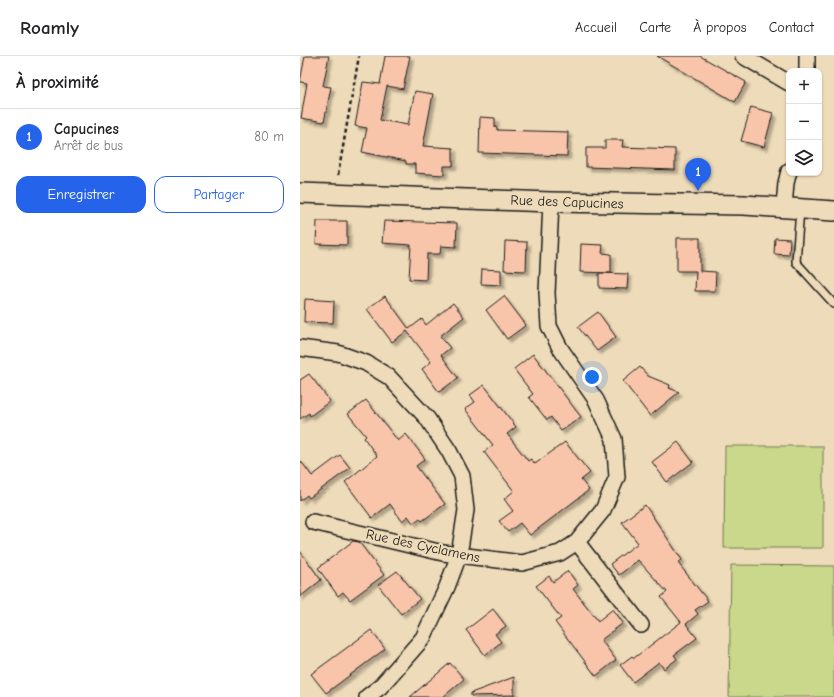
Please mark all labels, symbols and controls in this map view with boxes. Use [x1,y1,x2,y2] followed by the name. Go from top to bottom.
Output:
[20,17,79,39] text: Roamly
[575,19,617,36] text: Accueil
[639,19,671,36] text: Carte
[693,19,747,36] text: À propos
[769,19,814,36] text: Contact
[786,68,822,176] map controls
[786,68,822,104] button: +
[16,73,99,92] text: À proximité
[786,104,822,140] button: −
[54,120,119,138] text: Capucines
[26,129,32,144] text: 1
[254,129,284,144] text: 80 m
[54,138,123,153] text: Arrêt de bus
[786,140,822,176] button: layers
[685,158,711,191] pin: 1
[16,176,146,213] button: Enregistrer
[154,176,284,213] button: Partager
[510,192,624,212] street label: Rue des Capucines
[582,367,602,387] your location
[365,526,482,566] street label: Rue des Cyclamens

